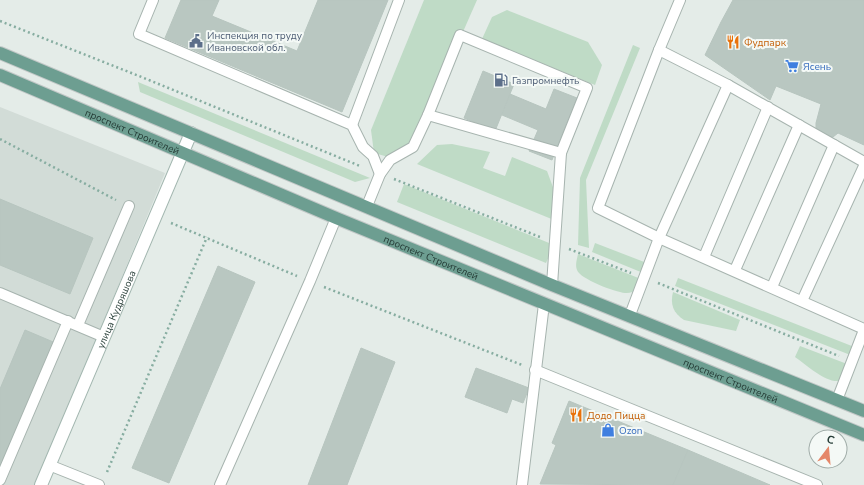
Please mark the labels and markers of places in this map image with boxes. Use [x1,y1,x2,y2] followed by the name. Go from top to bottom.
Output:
[207,29,303,55] place label: Инспекция по труду Ивановской обл.
[188,33,204,49] public building icon: Инспекция по труду Ивановской обл.
[725,34,741,50] restaurant icon: Фудпарк
[744,36,787,50] place label: Фудпарк
[784,58,800,74] supermarket icon: Ясень
[803,60,831,74] place label: Ясень
[493,72,509,88] fuel station icon: Газпромнефть
[512,74,580,88] place label: Газпромнефть
[568,407,584,423] restaurant icon: Додо Пицца
[587,409,645,423] place label: Додо Пицца
[600,422,616,438] shop icon: Ozon
[619,424,642,438] place label: Ozon

